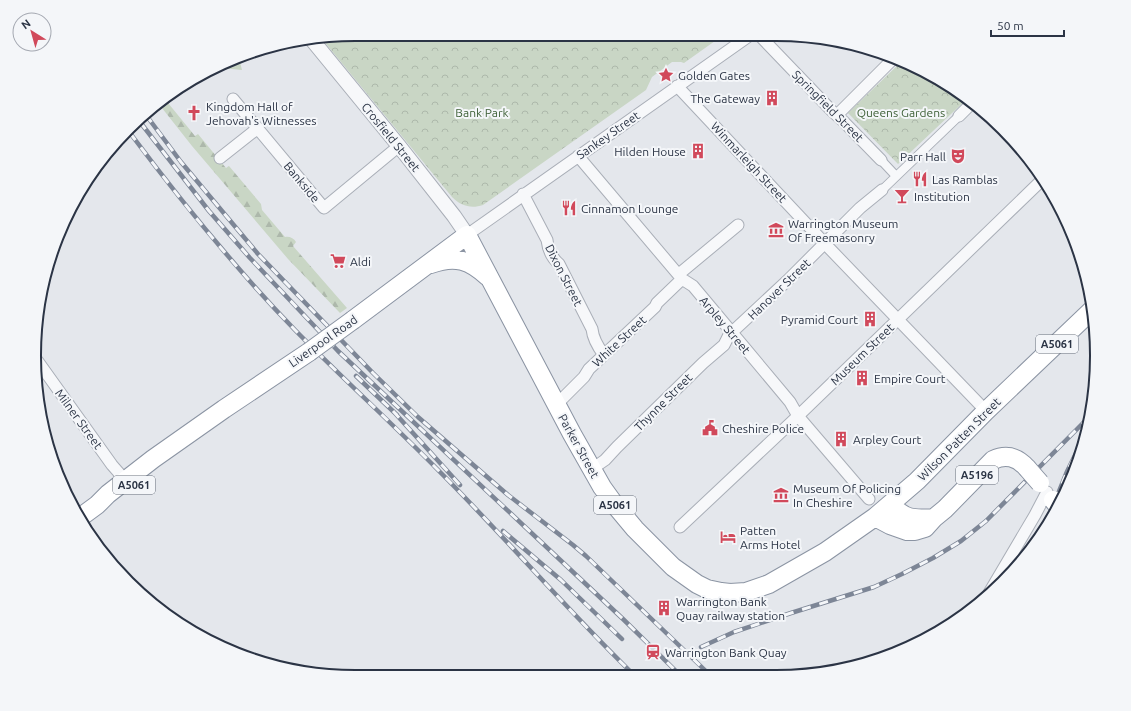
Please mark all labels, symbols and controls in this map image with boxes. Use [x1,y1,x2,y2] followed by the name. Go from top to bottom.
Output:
[12,12,52,52] north arrow
[991,12,1064,38] scale bar
[19,17,33,31] text: N
[997,19,1024,32] text: 50 m
[657,66,675,84] place icon: Golden Gates
[790,68,866,144] street label: Springfield Street
[678,69,750,82] place label: Golden Gates
[763,89,781,107] building icon: The Gateway
[690,92,760,105] place label: The Gateway
[206,100,317,127] place label: Kingdom Hall of Jehovah's Witnesses
[359,100,423,174] street label: Crosfield Street
[185,104,203,122] church icon: Kingdom Hall of Jehovah's Witnesses
[455,106,509,119] park label: Bank Park
[857,106,945,119] park label: Queens Gardens
[574,108,642,162] street label: Sankey Street
[708,119,790,205] street label: Winmarleigh Street
[689,142,707,160] building icon: Hilden House
[614,145,686,158] place label: Hilden House
[949,147,967,165] theatre icon: Parr Hall
[900,150,946,163] place label: Parr Hall
[281,159,323,205] street label: Bankside
[911,170,929,188] restaurant icon: Las Ramblas
[932,173,998,186] place label: Las Ramblas
[893,187,911,205] bar icon: Institution
[914,190,970,203] place label: Institution
[560,199,578,217] restaurant icon: Cinnamon Lounge
[581,202,678,215] place label: Cinnamon Lounge
[788,217,898,244] place label: Warrington Museum Of Freemasonry
[767,221,785,239] museum icon: Warrington Museum Of Freemasonry
[543,242,585,308] street label: Dixon Street
[329,252,347,270] supermarket icon: Aldi
[350,255,371,268] place label: Aldi
[745,256,813,322] street label: Hanover Street
[697,294,753,357] street label: Arpley Street
[861,310,879,328] building icon: Pyramid Court
[286,313,360,369] street label: Liverpool Road
[590,313,649,369] street label: White Street
[781,313,858,326] place label: Pyramid Court
[828,320,896,387] street label: Museum Street
[1036,335,1078,353] road number: A5061
[853,369,871,387] building icon: Empire Court
[632,370,695,433] street label: Thynne Street
[874,372,946,385] place label: Empire Court
[53,387,105,452] street label: Milner Street
[915,395,1003,483] street label: Wilson Patten Street
[556,412,602,480] street label: Parker Street
[701,419,719,437] public building icon: Cheshire Police
[722,422,804,435] place label: Cheshire Police
[832,430,850,448] building icon: Arpley Court
[853,433,921,446] place label: Arpley Court
[956,466,998,484] road number: A5196
[113,476,155,494] road number: A5061
[793,482,901,509] place label: Museum Of Policing In Cheshire
[772,486,790,504] museum icon: Museum Of Policing In Cheshire
[594,496,636,514] road number: A5061
[740,524,801,551] place label: Patten Arms Hotel
[719,528,737,546] hotel icon: Patten Arms Hotel
[676,595,785,622] place label: Warrington Bank Quay railway station
[655,599,673,617] building icon: Warrington Bank Quay railway station
[644,643,662,661] station icon: Warrington Bank Quay
[665,646,787,659] place label: Warrington Bank Quay

